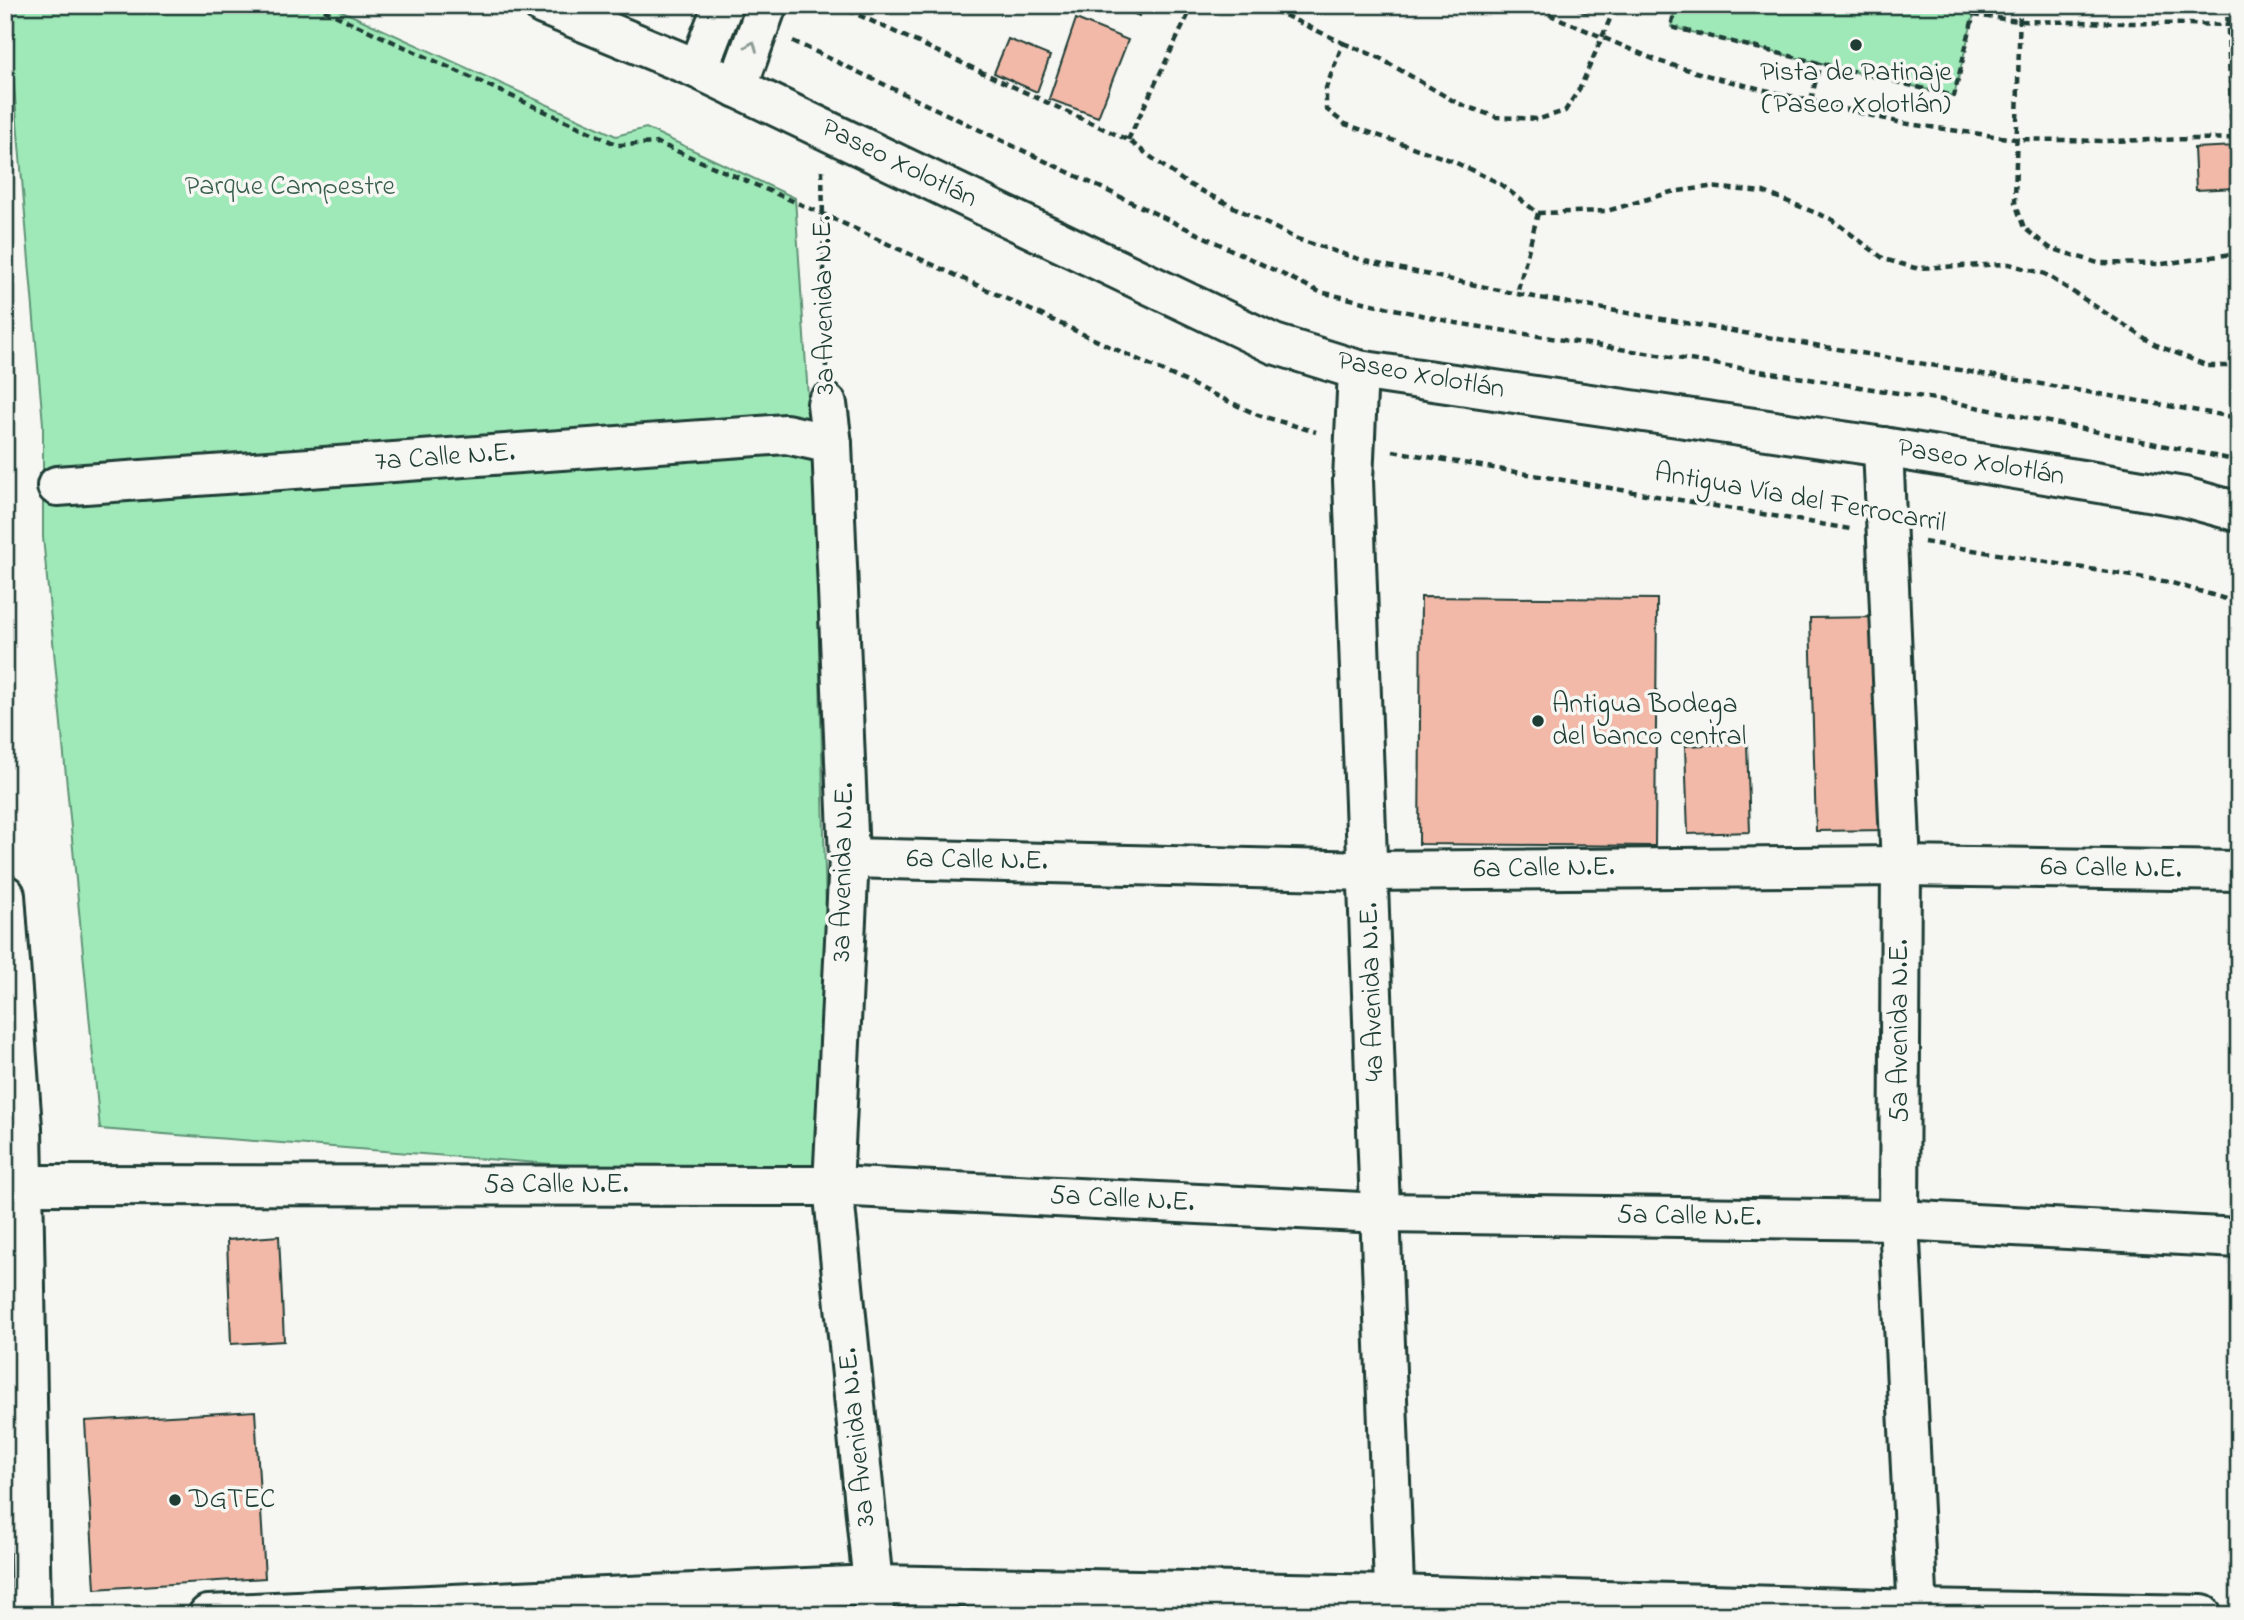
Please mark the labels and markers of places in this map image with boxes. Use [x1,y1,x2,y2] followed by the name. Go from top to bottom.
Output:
[1848,37,1864,53] marker: Pista de Patinaje (Paseo Xolotlán)
[1760,53,1952,126] place label: Pista de Patinaje (Paseo Xolotlán)
[1552,685,1746,758] place label: Antigua Bodega del banco central
[1530,713,1546,729] marker: Antigua Bodega del banco central
[188,1480,276,1521] place label: DGTEC
[167,1492,183,1508] marker: DGTEC

